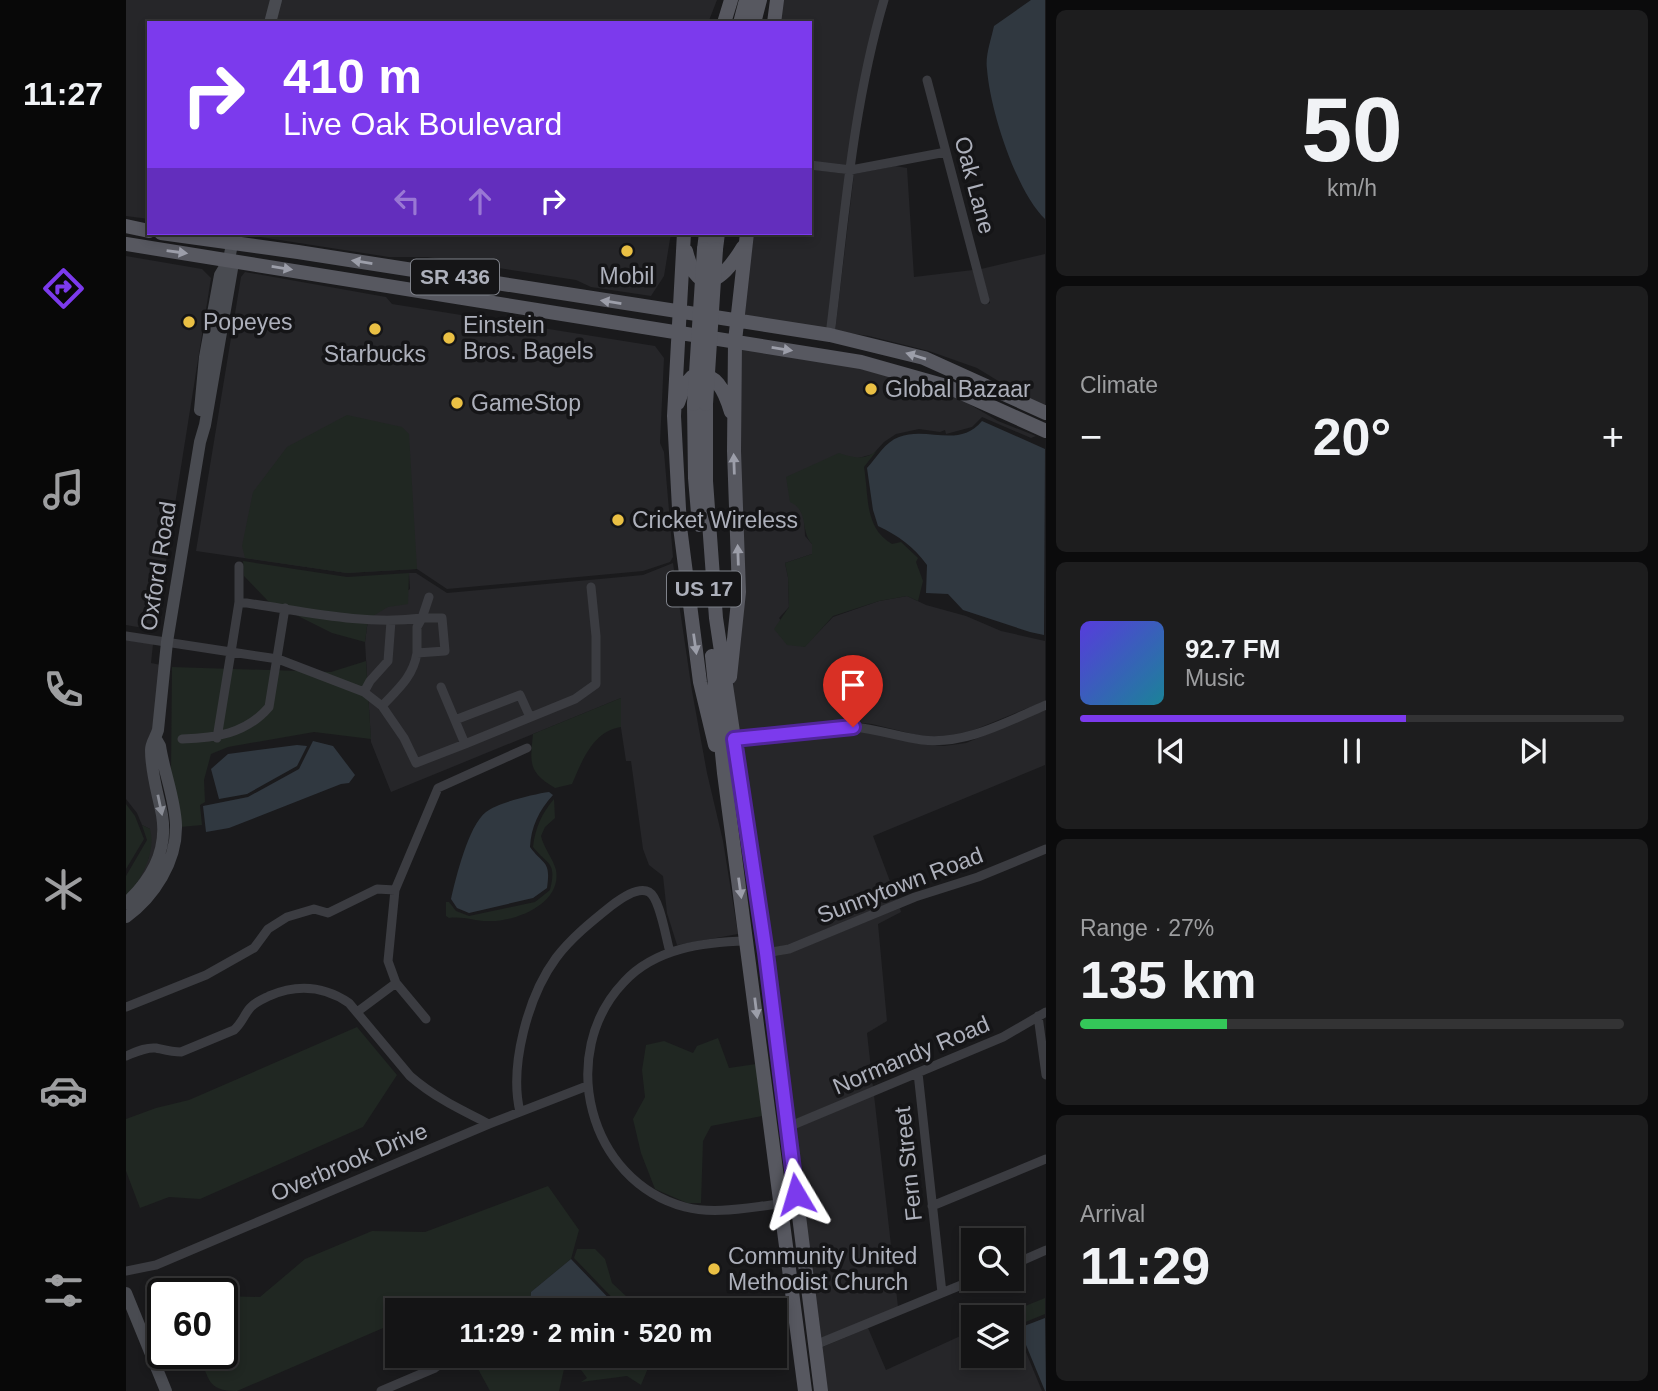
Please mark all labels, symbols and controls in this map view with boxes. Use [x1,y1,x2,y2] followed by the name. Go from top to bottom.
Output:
[168,49,259,140] icon: right
[283,49,422,103] text: 410 m
[23,76,103,112] text: 11:27
[1301,79,1403,180] text: 50
[283,106,562,142] text: Live Oak Boulevard
[950,133,1000,237] street label: Oak Lane
[1327,175,1377,201] text: km/h
[388,182,426,220] icon: left
[461,182,499,220] icon: ahead
[534,182,572,220] icon: right
[619,243,635,259] marker: Mobil
[166,247,188,258] one-way arrow
[351,256,373,267] one-way arrow
[411,260,499,294] road number: SR 436
[271,263,293,274] one-way arrow
[600,263,654,289] place label: Mobil
[39,264,88,313] icon: directions
[600,296,622,307] one-way arrow
[203,309,293,335] place label: Popeyes
[463,312,593,364] place label: Einstein Bros. Bagels
[181,314,197,330] marker: Popeyes
[367,321,383,337] marker: Starbucks
[441,330,457,346] marker: Einstein Bros. Bagels
[324,341,426,367] place label: Starbucks
[771,343,793,354] one-way arrow
[905,350,926,360] one-way arrow
[1080,372,1158,398] text: Climate
[885,376,1031,402] place label: Global Bazaar
[863,381,879,397] marker: Global Bazaar
[471,390,581,416] place label: GameStop
[449,395,465,411] marker: GameStop
[1313,408,1391,466] text: 20°
[1080,416,1102,458] text: −
[1602,416,1624,458] text: +
[729,452,740,474] one-way arrow
[39,465,88,514] icon: music
[135,500,181,632] street label: Oxford Road
[632,507,798,533] place label: Cricket Wireless
[610,512,626,528] marker: Cricket Wireless
[732,544,743,566] one-way arrow
[667,572,741,606] road number: US 17
[689,633,700,655] one-way arrow
[1185,634,1280,664] text: 92.7 FM
[823,655,883,727] pin
[39,665,88,714] icon: phone
[1185,665,1245,691] text: Music
[834,666,872,704] icon: arrive
[1152,732,1190,770] icon: previous
[1333,732,1371,770] icon: pause
[1514,732,1552,770] icon: next
[154,795,165,817] one-way arrow
[814,841,986,929] street label: Sunnytown Road
[39,865,88,914] icon: climate
[735,877,746,899] one-way arrow
[1080,915,1214,941] text: Range · 27%
[1080,951,1256,1009] text: 135 km
[751,998,762,1020] one-way arrow
[829,1010,993,1100] street label: Normandy Road
[39,1066,88,1115] icon: car
[889,1105,927,1223] street label: Fern Street
[267,1117,431,1207] street label: Overbrook Drive
[759,1157,833,1231] position arrow
[1080,1201,1145,1227] text: Arrival
[961,1228,1024,1368] map controls
[961,1228,1024,1291] button: search
[1080,1237,1210,1295] text: 11:29
[728,1243,917,1295] place label: Community United Methodist Church
[706,1261,722,1277] marker: Community United Methodist Church
[39,1266,88,1315] icon: filters
[147,1278,238,1369] speed limit sign: 60
[961,1305,1024,1368] button: layers
[460,1318,712,1348] text: 11:29 · 2 min · 520 m

